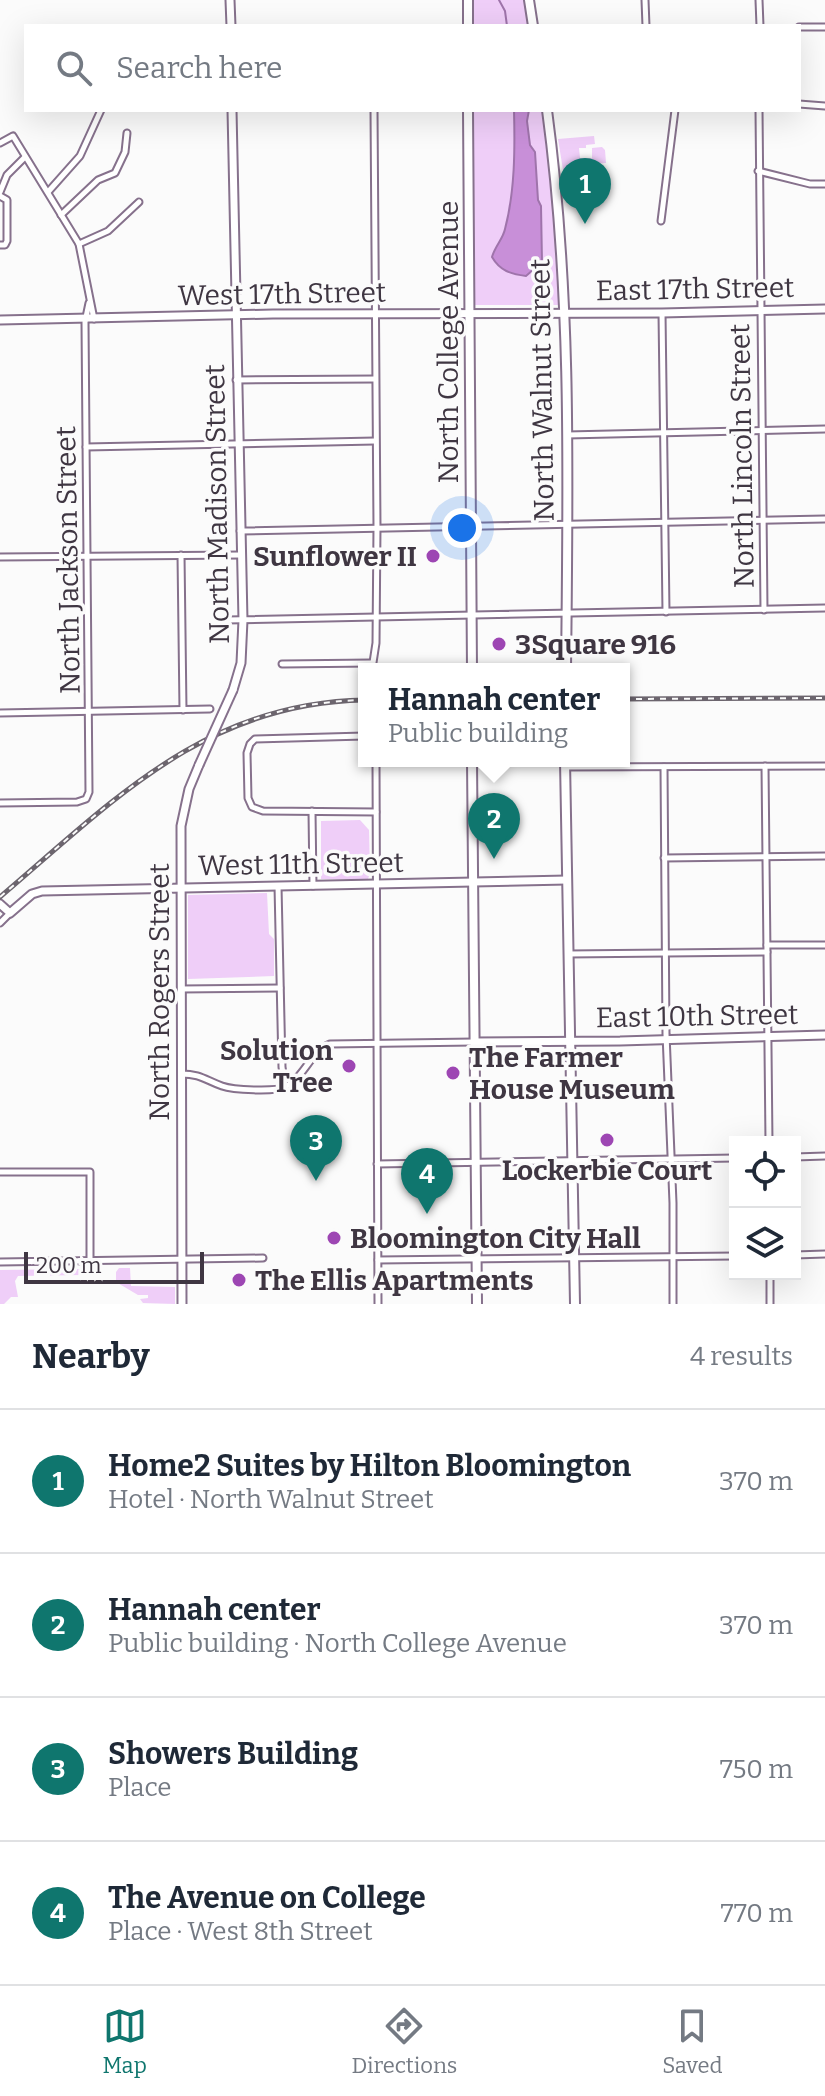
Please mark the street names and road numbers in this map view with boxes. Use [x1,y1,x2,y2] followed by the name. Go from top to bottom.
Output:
[432,201,465,483] street label: North College Avenue
[523,258,561,522] street label: North Walnut Street
[596,271,794,307] street label: East 17th Street
[178,276,386,312] street label: West 17th Street
[723,323,761,589] street label: North Lincoln Street
[198,364,236,644] street label: North Madison Street
[49,426,87,694] street label: North Jackson Street
[198,846,404,882] street label: West 11th Street
[143,863,176,1121] street label: North Rogers Street
[595,998,799,1034] street label: East 10th Street

